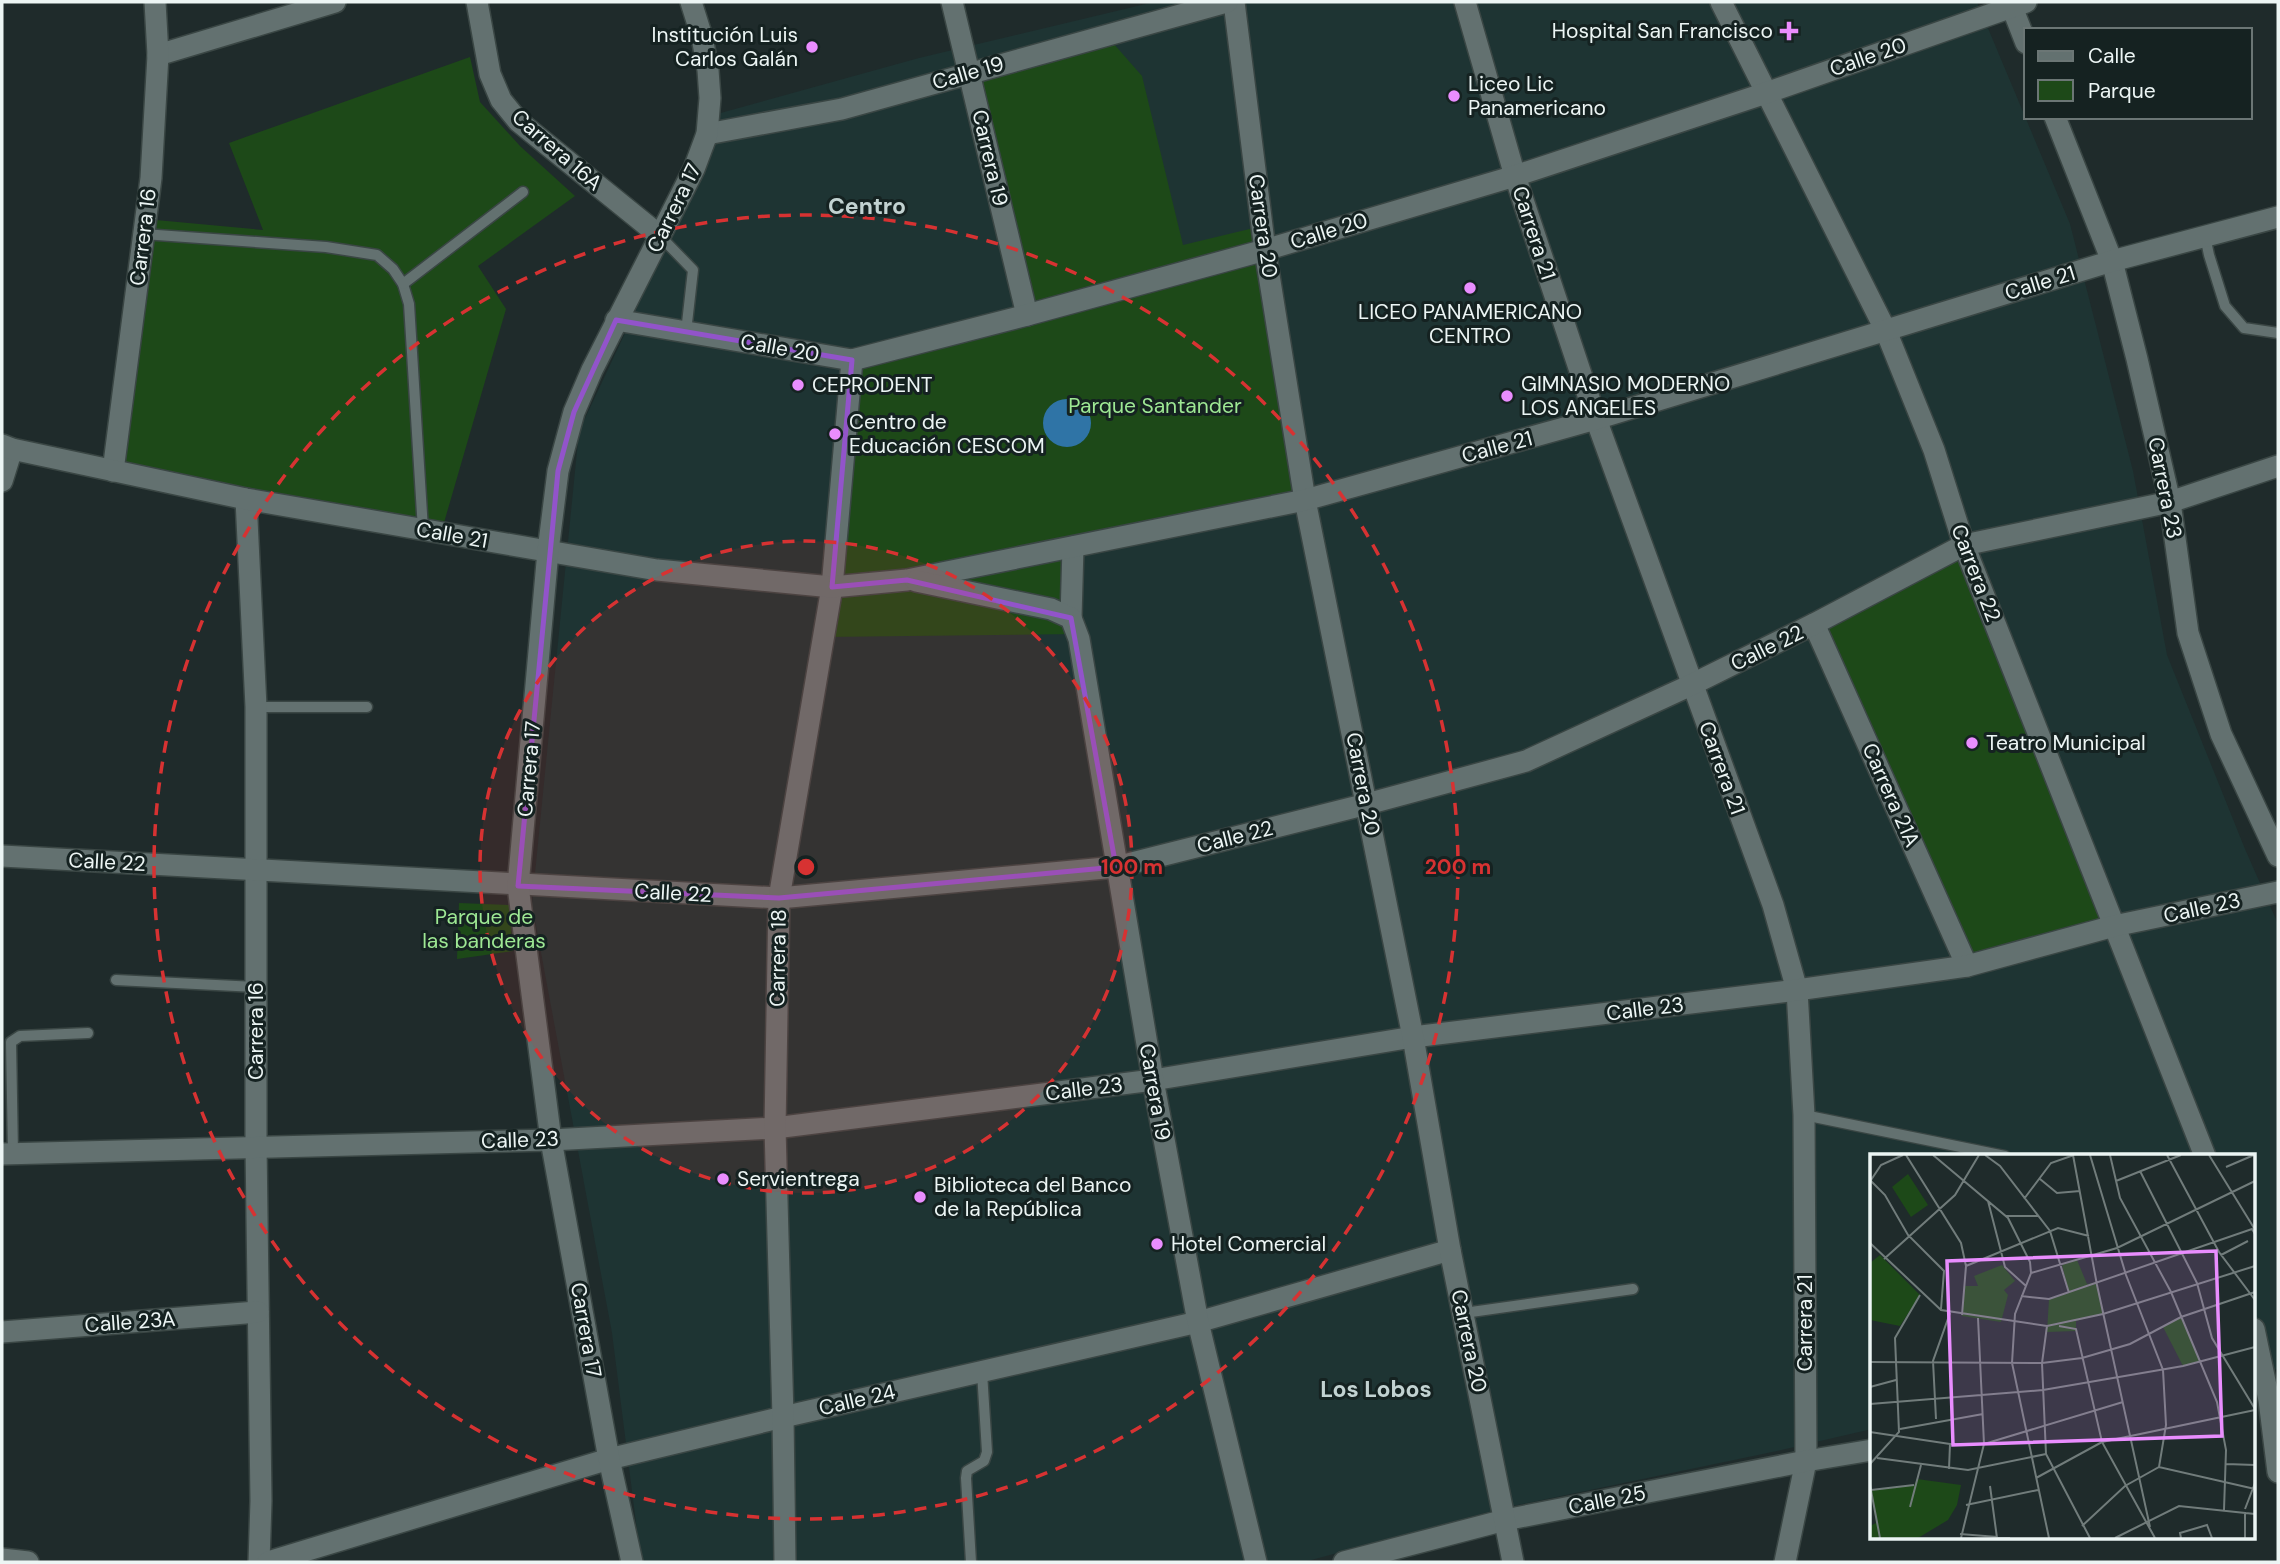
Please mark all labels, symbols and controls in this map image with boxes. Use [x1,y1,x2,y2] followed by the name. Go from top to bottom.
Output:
[1552,17,1773,45] place label: Hospital San Francisco
[652,21,798,73] place label: Institución Luis Carlos Galán
[1779,21,1799,41] marker: Hospital San Francisco
[2024,28,2252,119] legend
[1826,31,1910,83] street label: Calle 20
[804,39,820,55] marker: Institución Luis Carlos Galán
[2088,42,2136,70] text: Calle
[929,49,1007,97] street label: Calle 19
[1468,70,1606,122] place label: Liceo Lic Panamericano
[2088,77,2156,105] text: Parque
[1446,88,1462,104] marker: Liceo Lic Panamericano
[506,103,608,197] street label: Carrera 16A
[965,107,1015,209] street label: Carrera 19
[640,159,708,257] street label: Carrera 17
[1242,172,1284,280] street label: Carrera 20
[1506,183,1562,283] street label: Carrera 21
[123,187,163,287] street label: Carrera 16
[828,191,906,221] district label: Centro
[1287,206,1371,256] street label: Calle 20
[2001,259,2079,307] street label: Calle 21
[1462,280,1478,296] marker: LICEO PANAMERICANO CENTRO
[1358,298,1582,350] place label: LICEO PANAMERICANO CENTRO
[738,327,822,369] street label: Calle 20
[1521,370,1730,422] place label: GIMNASIO MODERNO LOS ANGELES
[812,371,933,399] place label: CEPRODENT
[790,377,806,393] marker: CEPRODENT
[1499,388,1515,404] marker: GIMNASIO MODERNO LOS ANGELES
[1068,392,1242,420] park label: Parque Santander
[849,408,1045,460] place label: Centro de Educación CESCOM
[1459,424,1535,470] street label: Calle 21
[827,426,843,442] marker: Centro de Educación CESCOM
[2141,435,2189,541] street label: Carrera 23
[414,515,490,555] street label: Calle 21
[1945,520,2007,626] street label: Carrera 22
[1726,618,1808,678] street label: Calle 22
[1692,718,1752,818] street label: Carrera 21
[511,720,547,818] street label: Carrera 17
[1986,729,2146,757] place label: Teatro Municipal
[1339,730,1387,838] street label: Carrera 20
[1964,735,1980,751] marker: Teatro Municipal
[1856,739,1926,851] street label: Carrera 21A
[1194,814,1276,860] street label: Calle 22
[68,846,146,878] street label: Calle 22
[1101,853,1163,881] text: 100 m
[1425,853,1491,881] text: 200 m
[794,855,818,879] centre of rings
[634,877,712,909] street label: Calle 22
[2161,886,2243,930] street label: Calle 23
[422,903,546,955] park label: Parque de las banderas
[763,909,793,1007] street label: Carrera 18
[242,982,270,1080] street label: Carrera 16
[1605,990,1685,1028] street label: Calle 23
[1133,1041,1177,1143] street label: Carrera 19
[1044,1070,1124,1108] street label: Calle 23
[481,1125,559,1155] street label: Calle 23
[1870,1154,2256,1540] inset map
[737,1165,860,1193] place label: Servientrega
[715,1171,731,1187] marker: Servientrega
[934,1171,1131,1223] place label: Biblioteca del Banco de la República
[912,1189,928,1205] marker: Biblioteca del Banco de la República
[1171,1230,1326,1258] place label: Hotel Comercial
[1149,1236,1165,1252] marker: Hotel Comercial
[1791,1275,1819,1371] street label: Carrera 21
[564,1280,608,1380] street label: Carrera 17
[1444,1287,1494,1395] street label: Carrera 20
[84,1305,176,1339] street label: Calle 23A
[1320,1374,1432,1404] district label: Los Lobos
[816,1378,898,1422] street label: Calle 24
[1566,1479,1648,1521] street label: Calle 25

